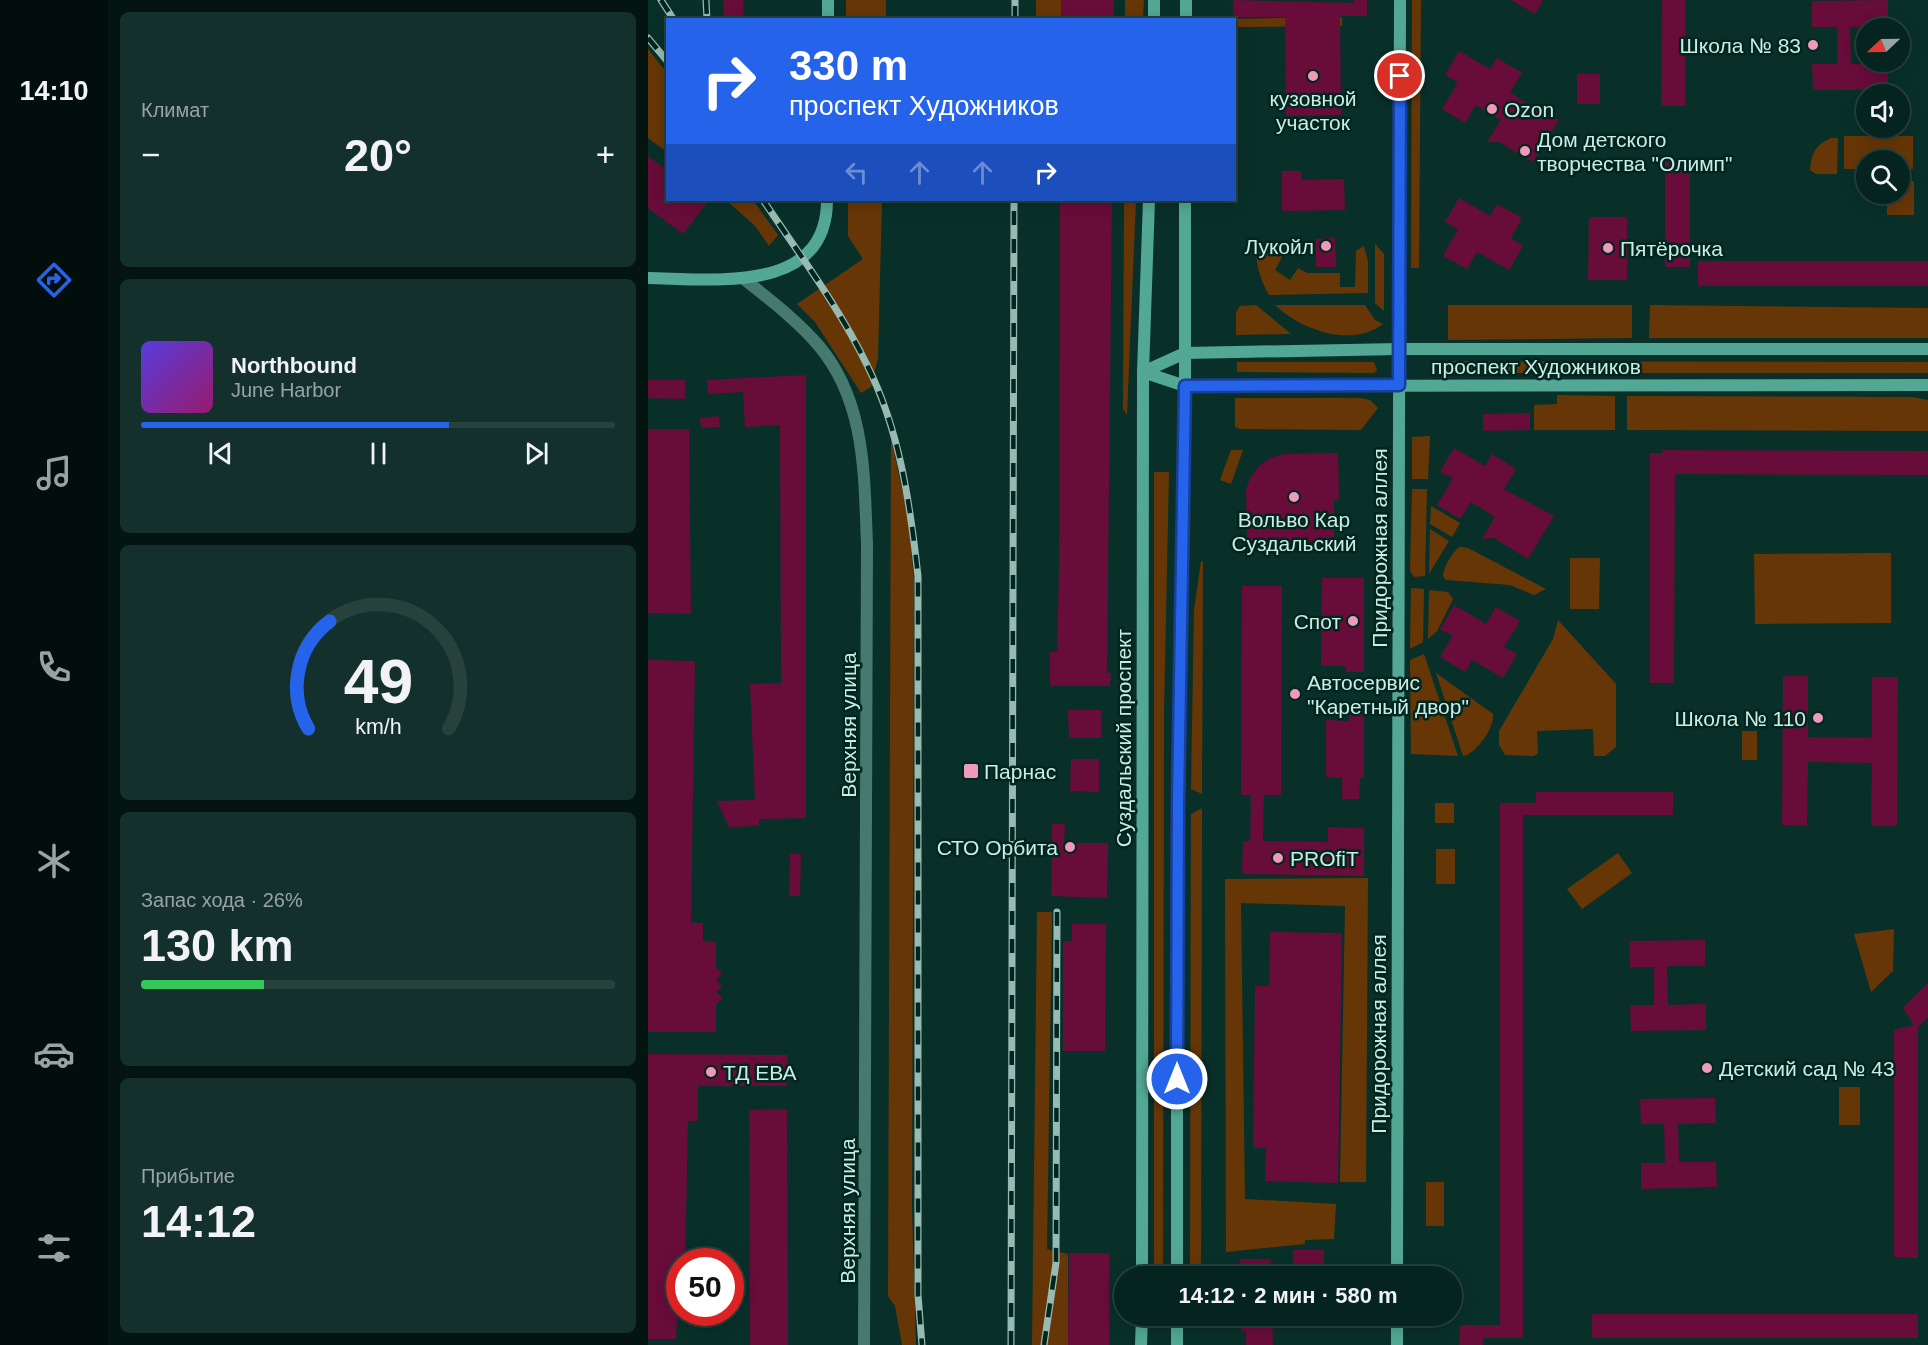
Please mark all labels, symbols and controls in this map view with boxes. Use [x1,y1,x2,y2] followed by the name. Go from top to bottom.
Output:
[1856,18,1910,72] north arrow
[1856,18,1910,204] map controls
[1680,34,1801,57] place label: Школа № 83
[1806,38,1820,52] marker: Школа № 83
[690,42,768,120] icon: right
[789,42,908,89] text: 330 m
[1374,50,1425,101] pin
[1383,59,1416,92] icon: arrive
[1306,69,1320,83] marker: кузовной участок
[19,76,89,106] text: 14:10
[1856,84,1910,138] button: sound
[1269,87,1357,134] place label: кузовной участок
[789,91,1059,121] text: проспект Художников
[1504,98,1554,121] place label: Ozon
[141,99,209,121] text: Климат
[1485,102,1499,116] marker: Ozon
[1537,128,1732,175] place label: Дом детского творчества "Олимп"
[344,130,412,181] text: 20°
[141,136,160,173] text: −
[596,136,615,173] text: +
[1518,144,1532,158] marker: Дом детского творчества "Олимп"
[1856,150,1910,204] button: search
[840,156,873,189] icon: left
[903,156,936,189] icon: ahead
[966,156,999,189] icon: ahead
[1029,156,1062,189] icon: right
[1244,235,1314,258] place label: Лукойл
[1620,237,1723,260] place label: Пятёрочка
[1319,239,1333,253] marker: Лукойл
[1601,241,1615,255] marker: Пятёрочка
[33,259,75,301] icon: directions
[231,353,357,378] text: Northbound
[1431,355,1641,378] street label: проспект Художников
[231,379,341,401] text: June Harbor
[204,437,237,470] icon: previous
[362,437,395,470] icon: pause
[520,437,553,470] icon: next
[1368,448,1391,648] street label: Придорожная аллея
[33,452,75,494] icon: music
[1287,490,1301,504] marker: Вольво Кар Суздальский
[1231,508,1357,555] place label: Вольво Кар Суздальский
[1294,610,1341,633] place label: Спот
[1346,614,1360,628] marker: Спот
[1112,628,1135,847] street label: Суздальский проспект
[33,646,75,688] icon: phone
[343,648,413,717] text: 49
[837,652,860,798] street label: Верхняя улица
[1307,671,1469,718] place label: Автосервис "Каретный двор"
[1288,687,1302,701] marker: Автосервис "Каретный двор"
[1675,707,1806,730] place label: Школа № 110
[1811,711,1825,725] marker: Школа № 110
[355,716,401,740] text: km/h
[984,760,1056,783] place label: Парнас
[962,762,980,780] marker: Парнас
[937,836,1058,859] place label: СТО Орбита
[33,840,75,882] icon: climate
[1063,840,1077,854] marker: СТО Орбита
[1290,847,1359,870] place label: PROfiT
[1271,851,1285,865] marker: PROfiT
[141,889,303,911] text: Запас хода · 26%
[141,920,294,971] text: 130 km
[1367,934,1390,1134] street label: Придорожная аллея
[33,1033,75,1075] icon: car
[1145,1047,1209,1111] position arrow
[1719,1057,1895,1080] place label: Детский сад № 43
[723,1061,797,1084] place label: ТД ЕВА
[1700,1061,1714,1075] marker: Детский сад № 43
[704,1065,718,1079] marker: ТД ЕВА
[836,1138,859,1284] street label: Верхняя улица
[141,1165,235,1187] text: Прибытие
[141,1196,256,1247] text: 14:12
[33,1227,75,1269] icon: filters
[666,1248,744,1326] speed limit sign: 50
[1178,1283,1398,1308] text: 14:12 · 2 мин · 580 m

